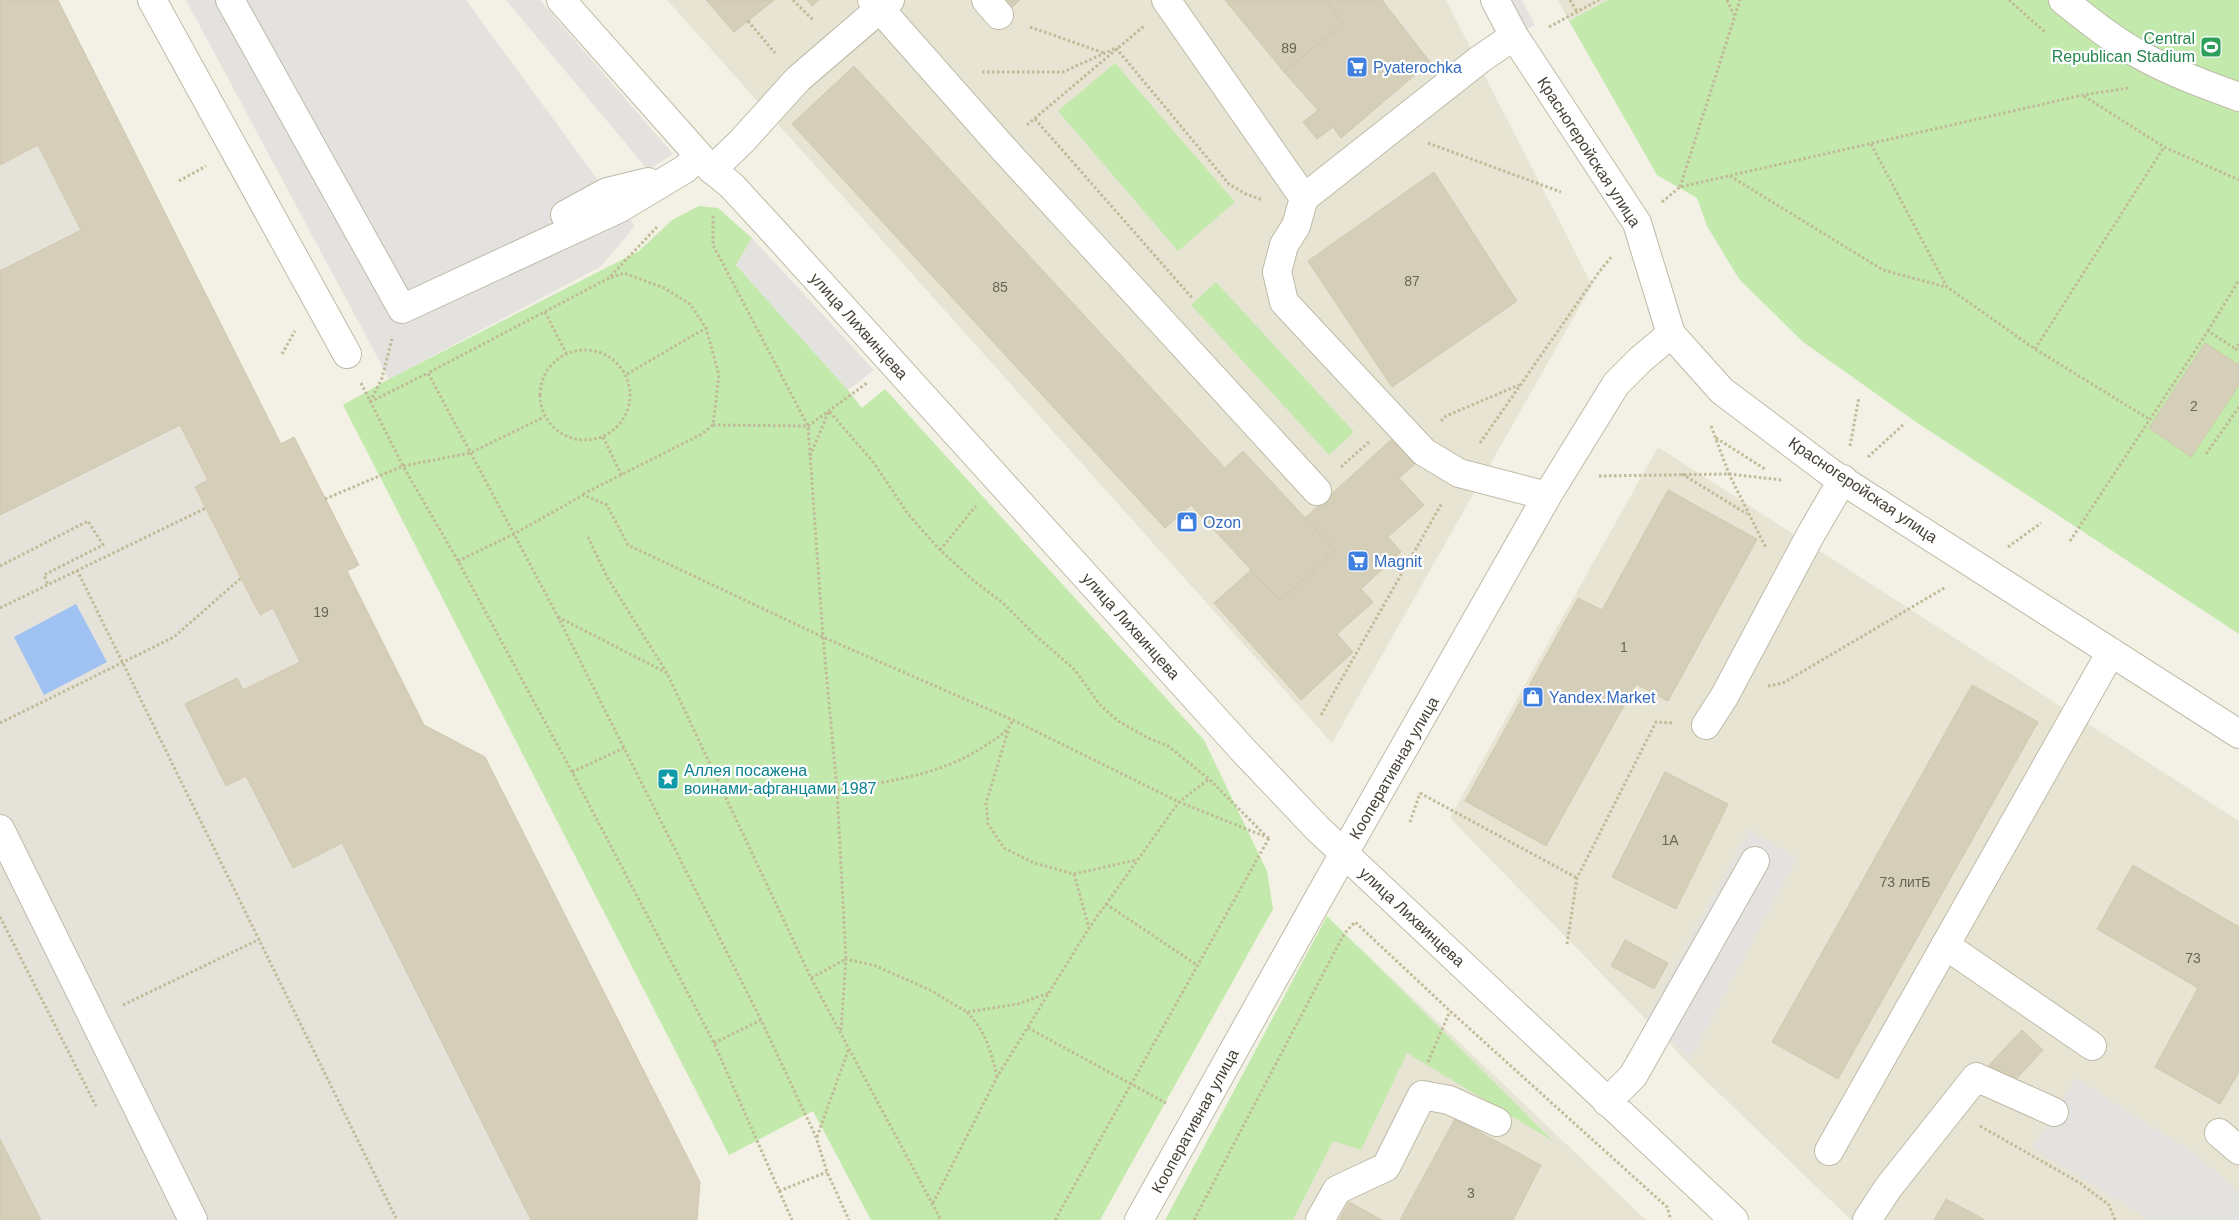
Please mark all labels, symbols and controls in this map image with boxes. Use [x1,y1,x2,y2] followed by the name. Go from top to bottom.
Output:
[2052,30,2195,65] place label: Central Republican Stadium
[2199,35,2223,59] sports icon: Central Republican Stadium
[1281,40,1297,56] house number: 89
[1345,55,1369,79] supermarket icon: Pyaterochka
[1373,59,1462,76] place label: Pyaterochka
[1534,74,1644,230] street label: Красногеройская улица
[807,269,911,383] street label: улица Лихвинцева
[1404,273,1420,289] house number: 87
[992,279,1008,295] house number: 85
[2190,398,2198,414] house number: 2
[1786,434,1941,546] street label: Красногеройская улица
[1175,510,1199,534] shop icon: Ozon
[1203,514,1241,531] place label: Ozon
[1346,549,1370,573] supermarket icon: Magnit
[1374,553,1423,570] place label: Magnit
[1079,569,1183,683] street label: улица Лихвинцева
[313,604,329,620] house number: 19
[1620,639,1628,655] house number: 1
[1521,685,1545,709] shop icon: Yandex.Market
[1549,689,1656,706] place label: Yandex.Market
[1346,694,1442,842] street label: Кооперативная улица
[684,762,877,797] place label: Аллея посажена воинами-афганцами 1987
[656,767,680,791] place icon: Аллея посажена воинами-афганцами 1987
[1661,832,1679,848] house number: 1А
[1356,864,1468,970] street label: улица Лихвинцева
[1879,874,1931,890] house number: 73 литБ
[2185,950,2201,966] house number: 73
[1148,1046,1242,1196] street label: Кооперативная улица
[1467,1185,1475,1201] house number: 3

